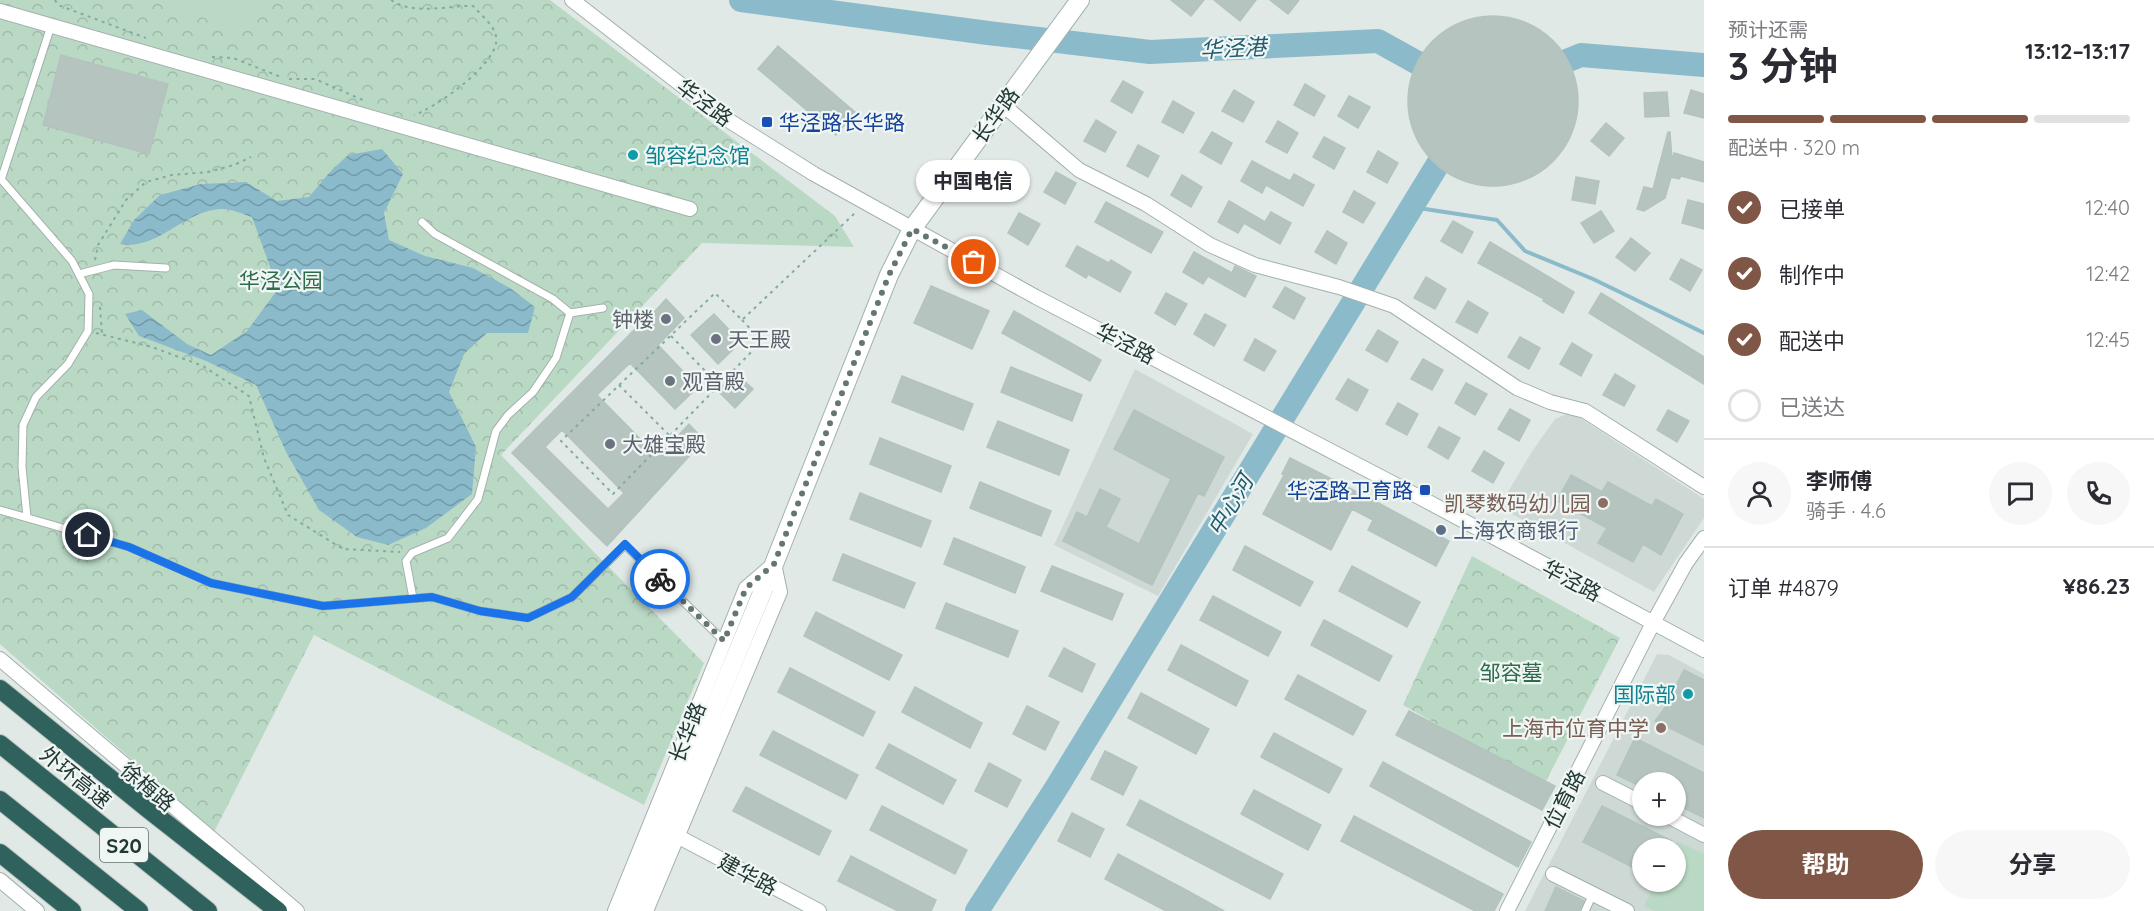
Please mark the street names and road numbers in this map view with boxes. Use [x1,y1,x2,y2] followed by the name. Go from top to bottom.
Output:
[672,73,738,131] street label: 华泾路
[966,82,1024,148] street label: 长华路
[1092,317,1160,369] street label: 华泾路
[1538,554,1606,606] street label: 华泾路
[663,698,711,766] street label: 长华路
[35,740,117,814] street label: 外环高速
[116,756,180,816] street label: 徐梅路
[1538,765,1590,833] street label: 位育路
[100,828,148,862] road number: S20
[714,848,782,900] street label: 建华路

